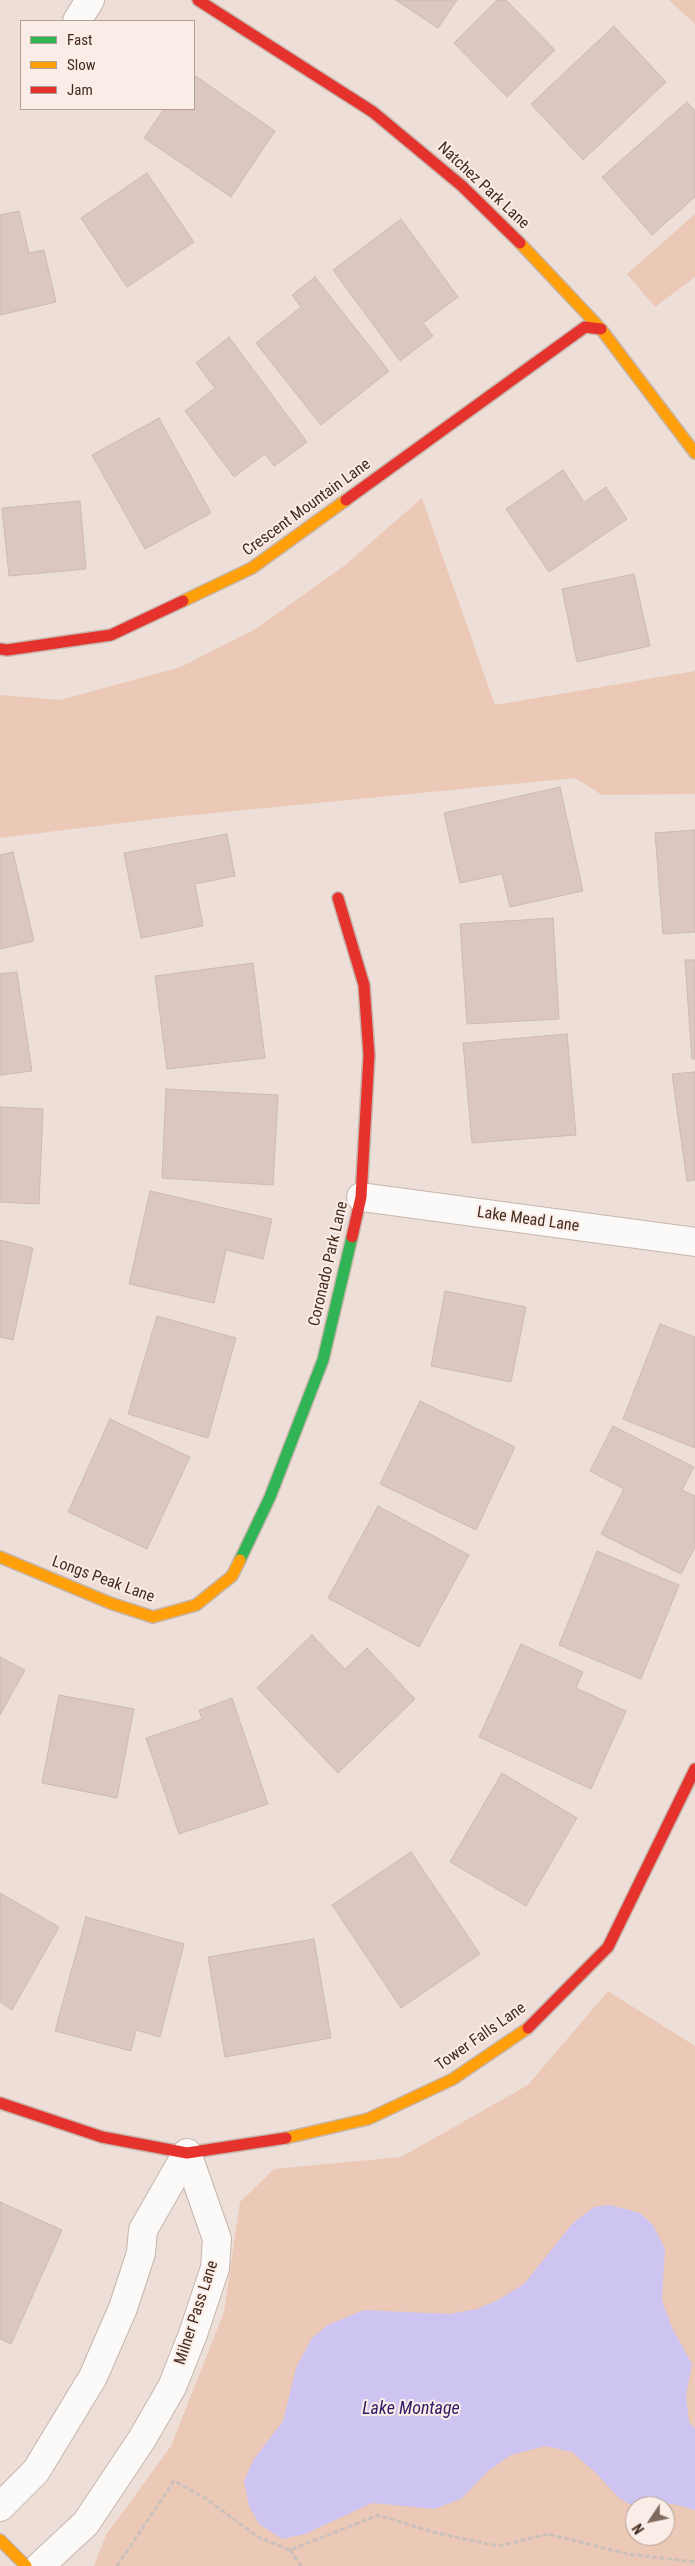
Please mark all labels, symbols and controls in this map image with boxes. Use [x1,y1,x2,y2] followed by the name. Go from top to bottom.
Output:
[20,20,195,110] legend
[67,31,92,49] text: Fast
[67,56,96,74] text: Slow
[67,81,93,99] text: Jam
[433,139,533,233] street label: Natchez Park Lane
[239,455,375,561] street label: Crescent Mountain Lane
[305,1200,353,1328] street label: Coronado Park Lane
[476,1203,580,1237] street label: Lake Mead Lane
[49,1553,157,1607] street label: Longs Peak Lane
[432,1999,530,2075] street label: Tower Falls Lane
[171,2258,223,2368] street label: Milner Pass Lane
[362,2398,460,2420] water label: Lake Montage
[625,2496,675,2546] north arrow
[629,2521,647,2537] text: N

